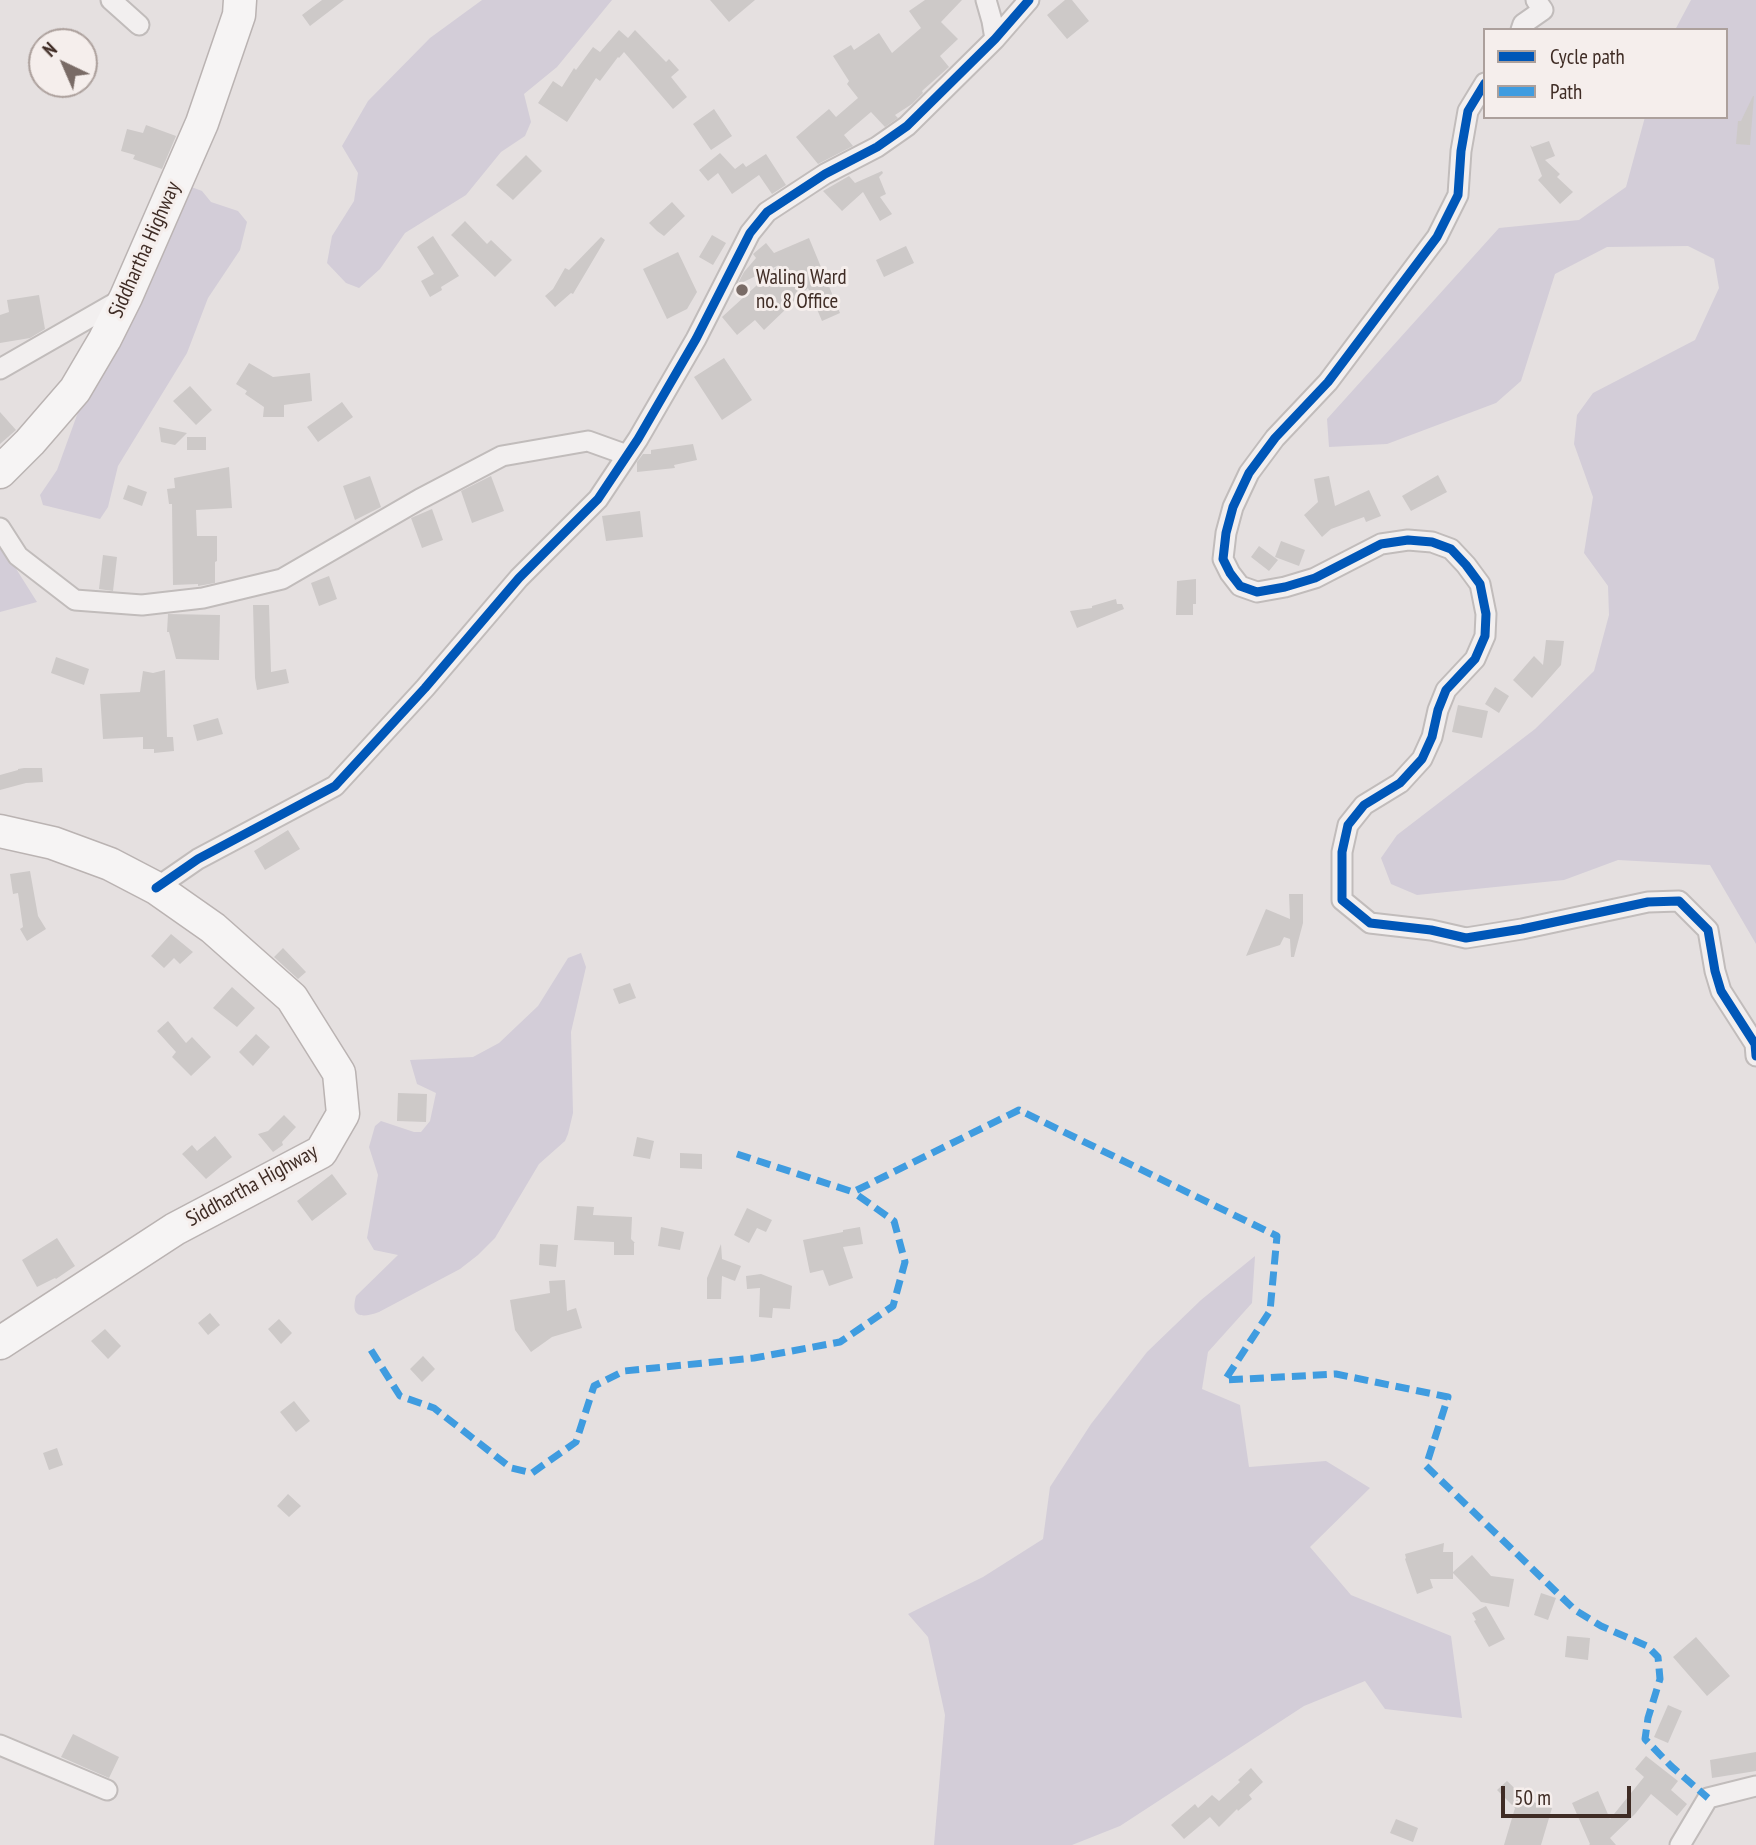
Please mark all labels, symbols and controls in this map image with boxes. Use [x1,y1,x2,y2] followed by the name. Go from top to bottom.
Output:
[28,28,98,98] north arrow
[1483,28,1728,119] legend
[38,37,62,62] text: N
[1550,43,1625,70] text: Cycle path
[1550,78,1582,105] text: Path
[104,178,186,322] street label: Siddhartha Highway
[756,265,847,315] place label: Waling Ward no. 8 Office
[734,282,750,298] marker: Waling Ward no. 8 Office
[182,1140,322,1232] street label: Siddhartha Highway
[1504,1772,1634,1816] scale bar
[1514,1784,1551,1811] text: 50 m

